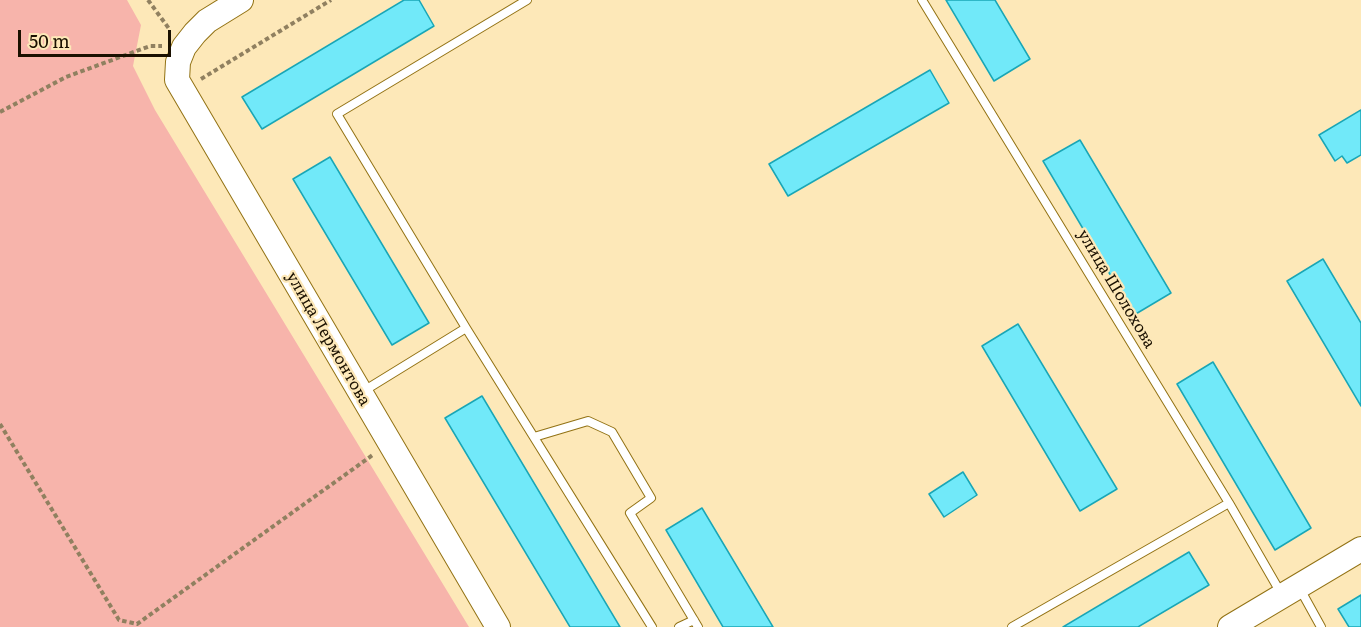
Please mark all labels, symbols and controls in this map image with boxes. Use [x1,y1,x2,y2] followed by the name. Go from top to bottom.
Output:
[21,18,174,56] scale bar
[29,27,70,54] text: 50 m
[1073,226,1159,352] street label: улица Шолохова
[282,269,374,409] street label: улица Лермонтова

